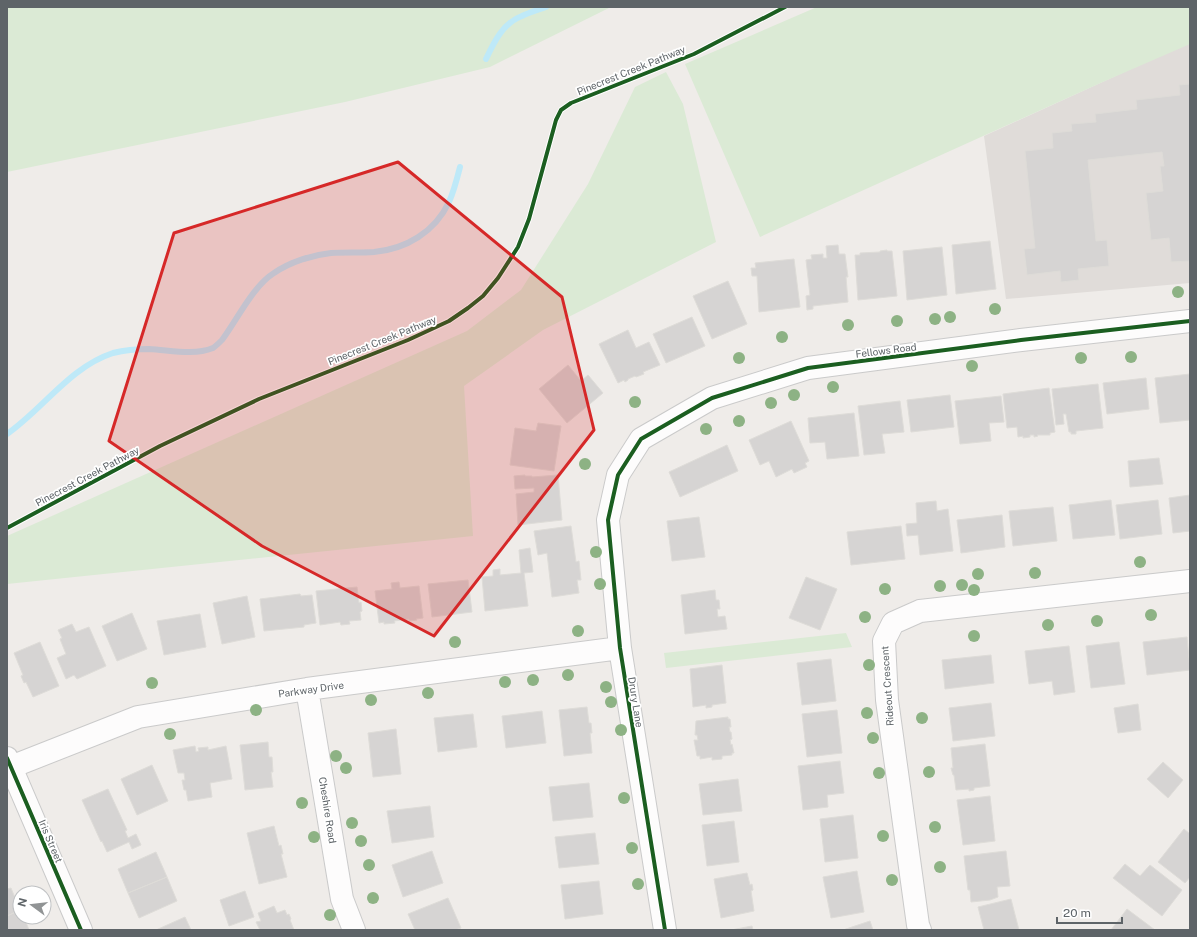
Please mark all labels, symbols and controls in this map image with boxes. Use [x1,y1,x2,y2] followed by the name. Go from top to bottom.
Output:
[575,42,688,97] street label: Pinecrest Creek Pathway
[326,312,439,367] street label: Pinecrest Creek Pathway
[855,340,917,360] street label: Fellows Road
[33,443,142,509] street label: Pinecrest Creek Pathway
[878,645,896,727] street label: Rideout Crescent
[626,676,646,728] street label: Drury Lane
[277,678,345,700] street label: Parkway Drive
[317,776,339,844] street label: Cheshire Road
[37,818,66,865] street label: Iris Street
[12,885,52,925] north arrow
[15,897,29,908] text: N
[1057,899,1122,925] scale bar
[1063,906,1091,920] text: 20 m

